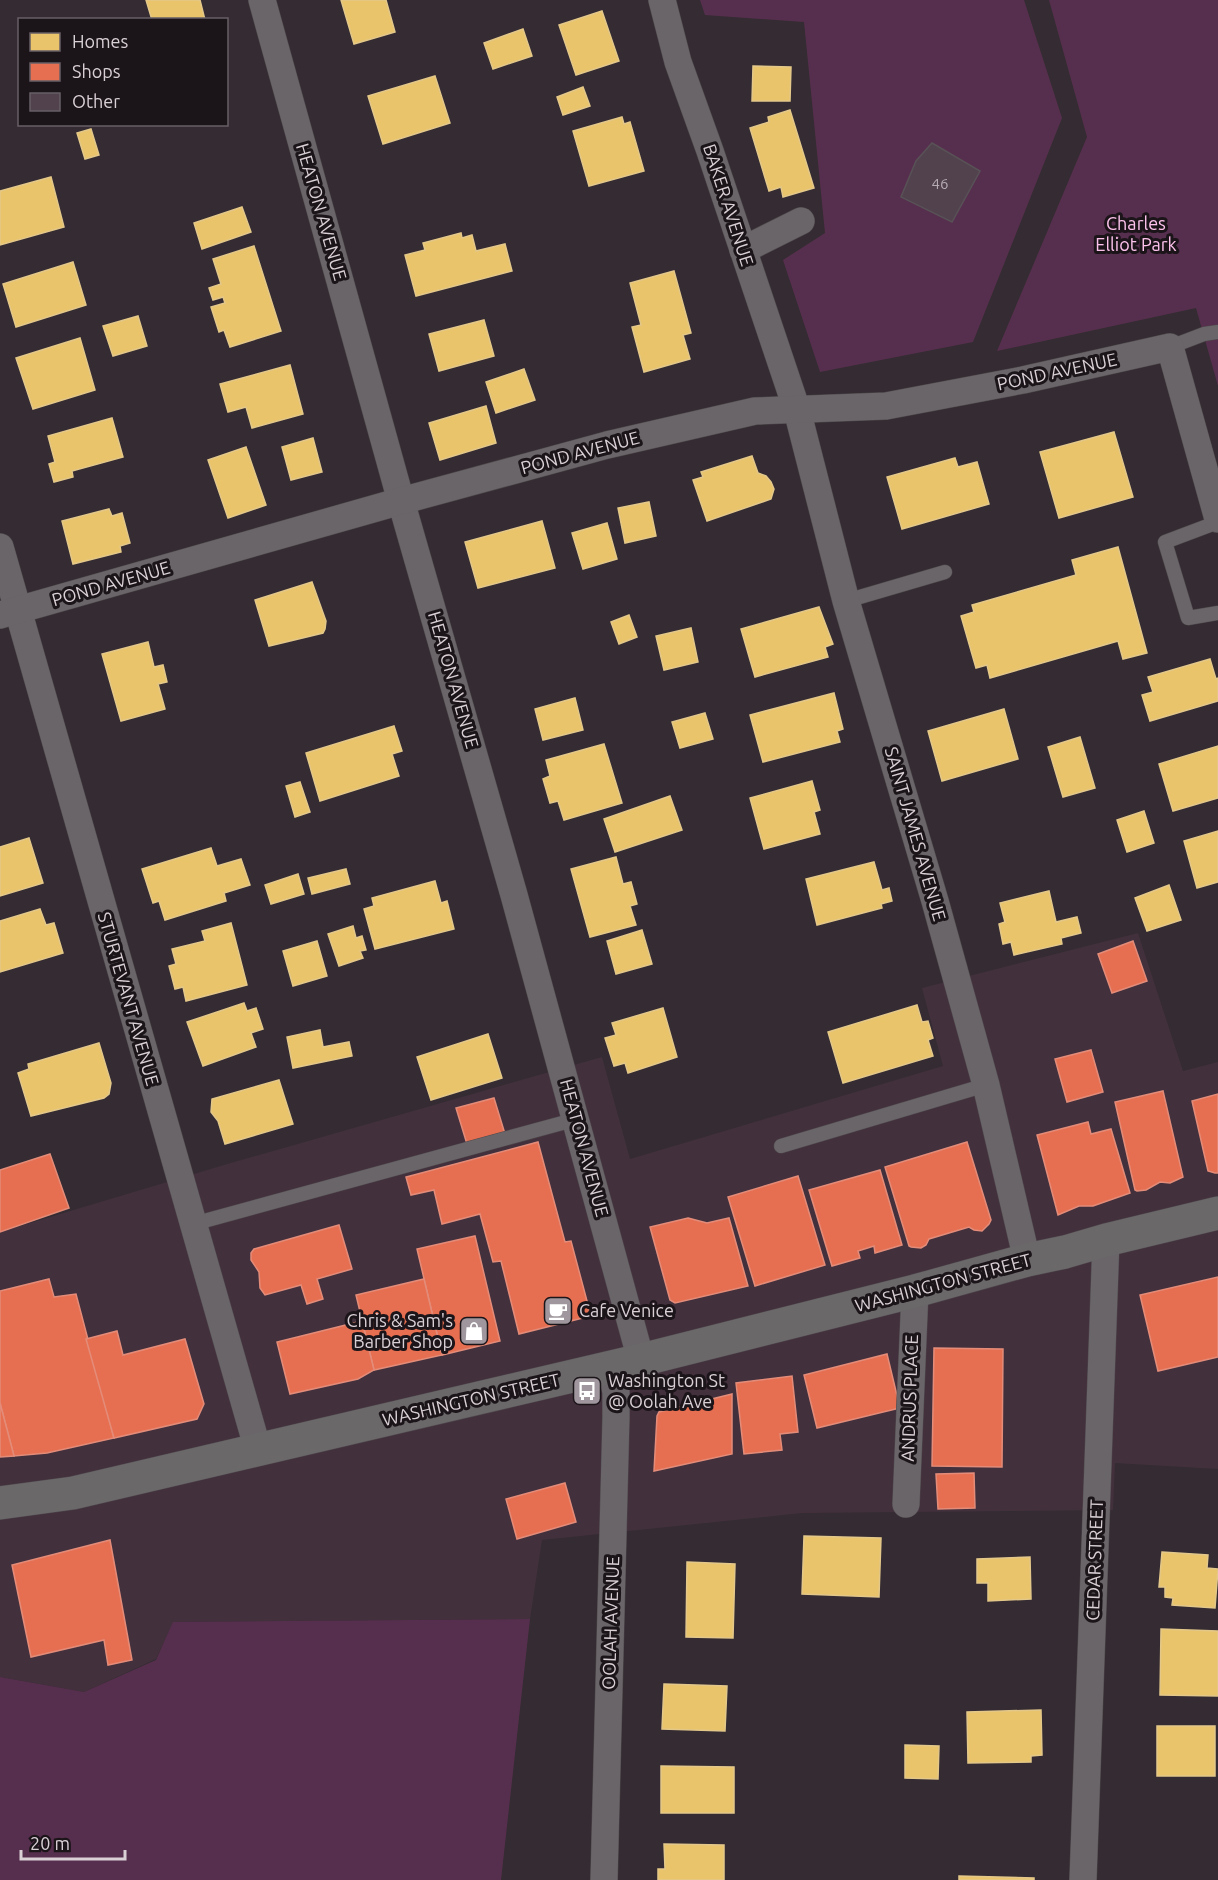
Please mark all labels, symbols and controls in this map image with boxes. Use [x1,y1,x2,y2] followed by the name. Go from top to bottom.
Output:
[18,18,228,126] legend
[72,31,129,51] text: Homes
[72,61,121,81] text: Shops
[72,91,120,111] text: Other
[293,141,351,283] street label: HEATON AVENUE
[700,141,758,268] street label: BAKER AVENUE
[932,175,948,192] house number: 46
[1095,213,1177,254] park label: Charles Elliot Park
[995,349,1119,393] street label: POND AVENUE
[518,427,641,477] street label: POND AVENUE
[49,557,172,609] street label: POND AVENUE
[425,609,483,751] street label: HEATON AVENUE
[882,744,950,923] street label: SAINT JAMES AVENUE
[95,910,163,1088] street label: STURTEVANT AVENUE
[557,1077,613,1219] street label: HEATON AVENUE
[853,1249,1033,1315] street label: WASHINGTON STREET
[542,1295,574,1327] cafe icon: Cafe Venice
[579,1300,674,1320] place label: Cafe Venice
[347,1310,453,1351] place label: Chris & Sam's Barber Shop
[458,1315,490,1347] shop icon: Chris & Sam's Barber Shop
[897,1334,921,1462] street label: ANDRUS PLACE
[380,1369,561,1429] street label: WASHINGTON STREET
[608,1370,725,1411] place label: Washington St @ Oolah Ave
[571,1375,603,1407] bus stop icon: Washington St @ Oolah Ave
[1082,1499,1106,1621] street label: CEDAR STREET
[598,1556,622,1690] street label: OOLAH AVENUE
[21,1823,124,1861] scale bar
[30,1833,70,1853] text: 20 m

